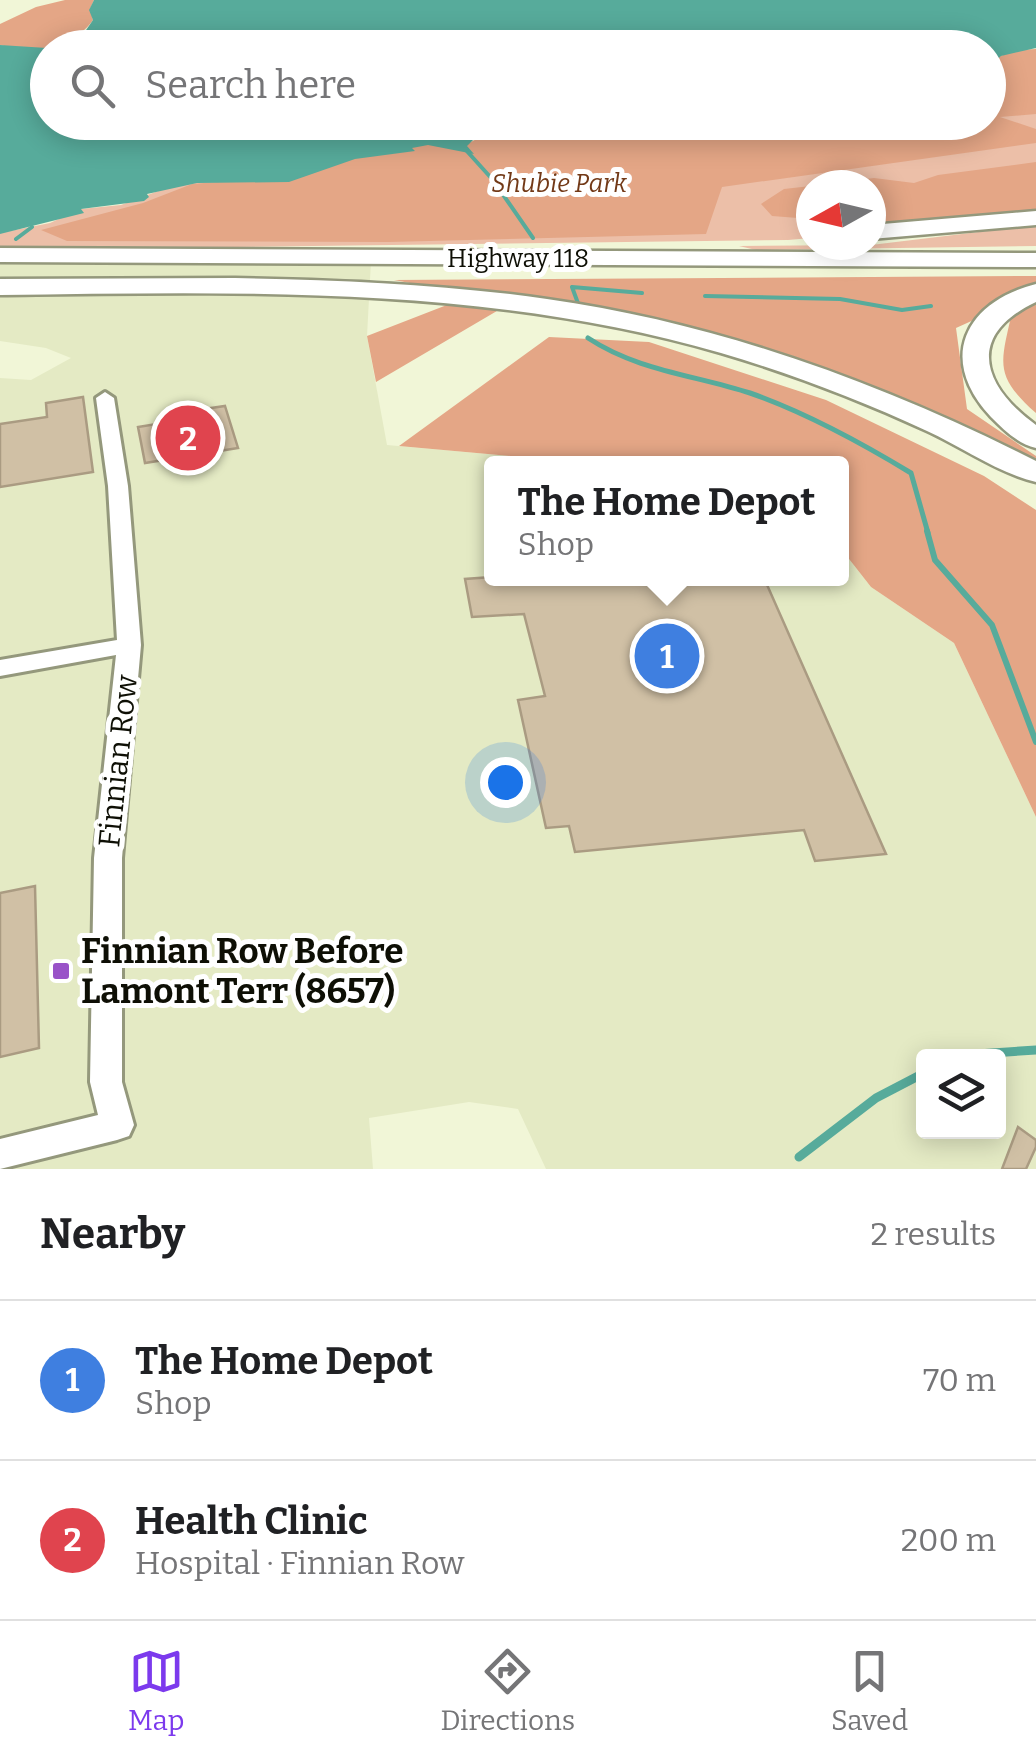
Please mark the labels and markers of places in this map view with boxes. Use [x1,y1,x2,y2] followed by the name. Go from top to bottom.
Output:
[156,400,220,476] pin: 2
[634,618,700,694] pin: 1
[81,930,403,1012] place label: Finnian Row Before Lamont Terr (8657)
[50,960,72,982] marker: Finnian Row Before Lamont Terr (8657)

